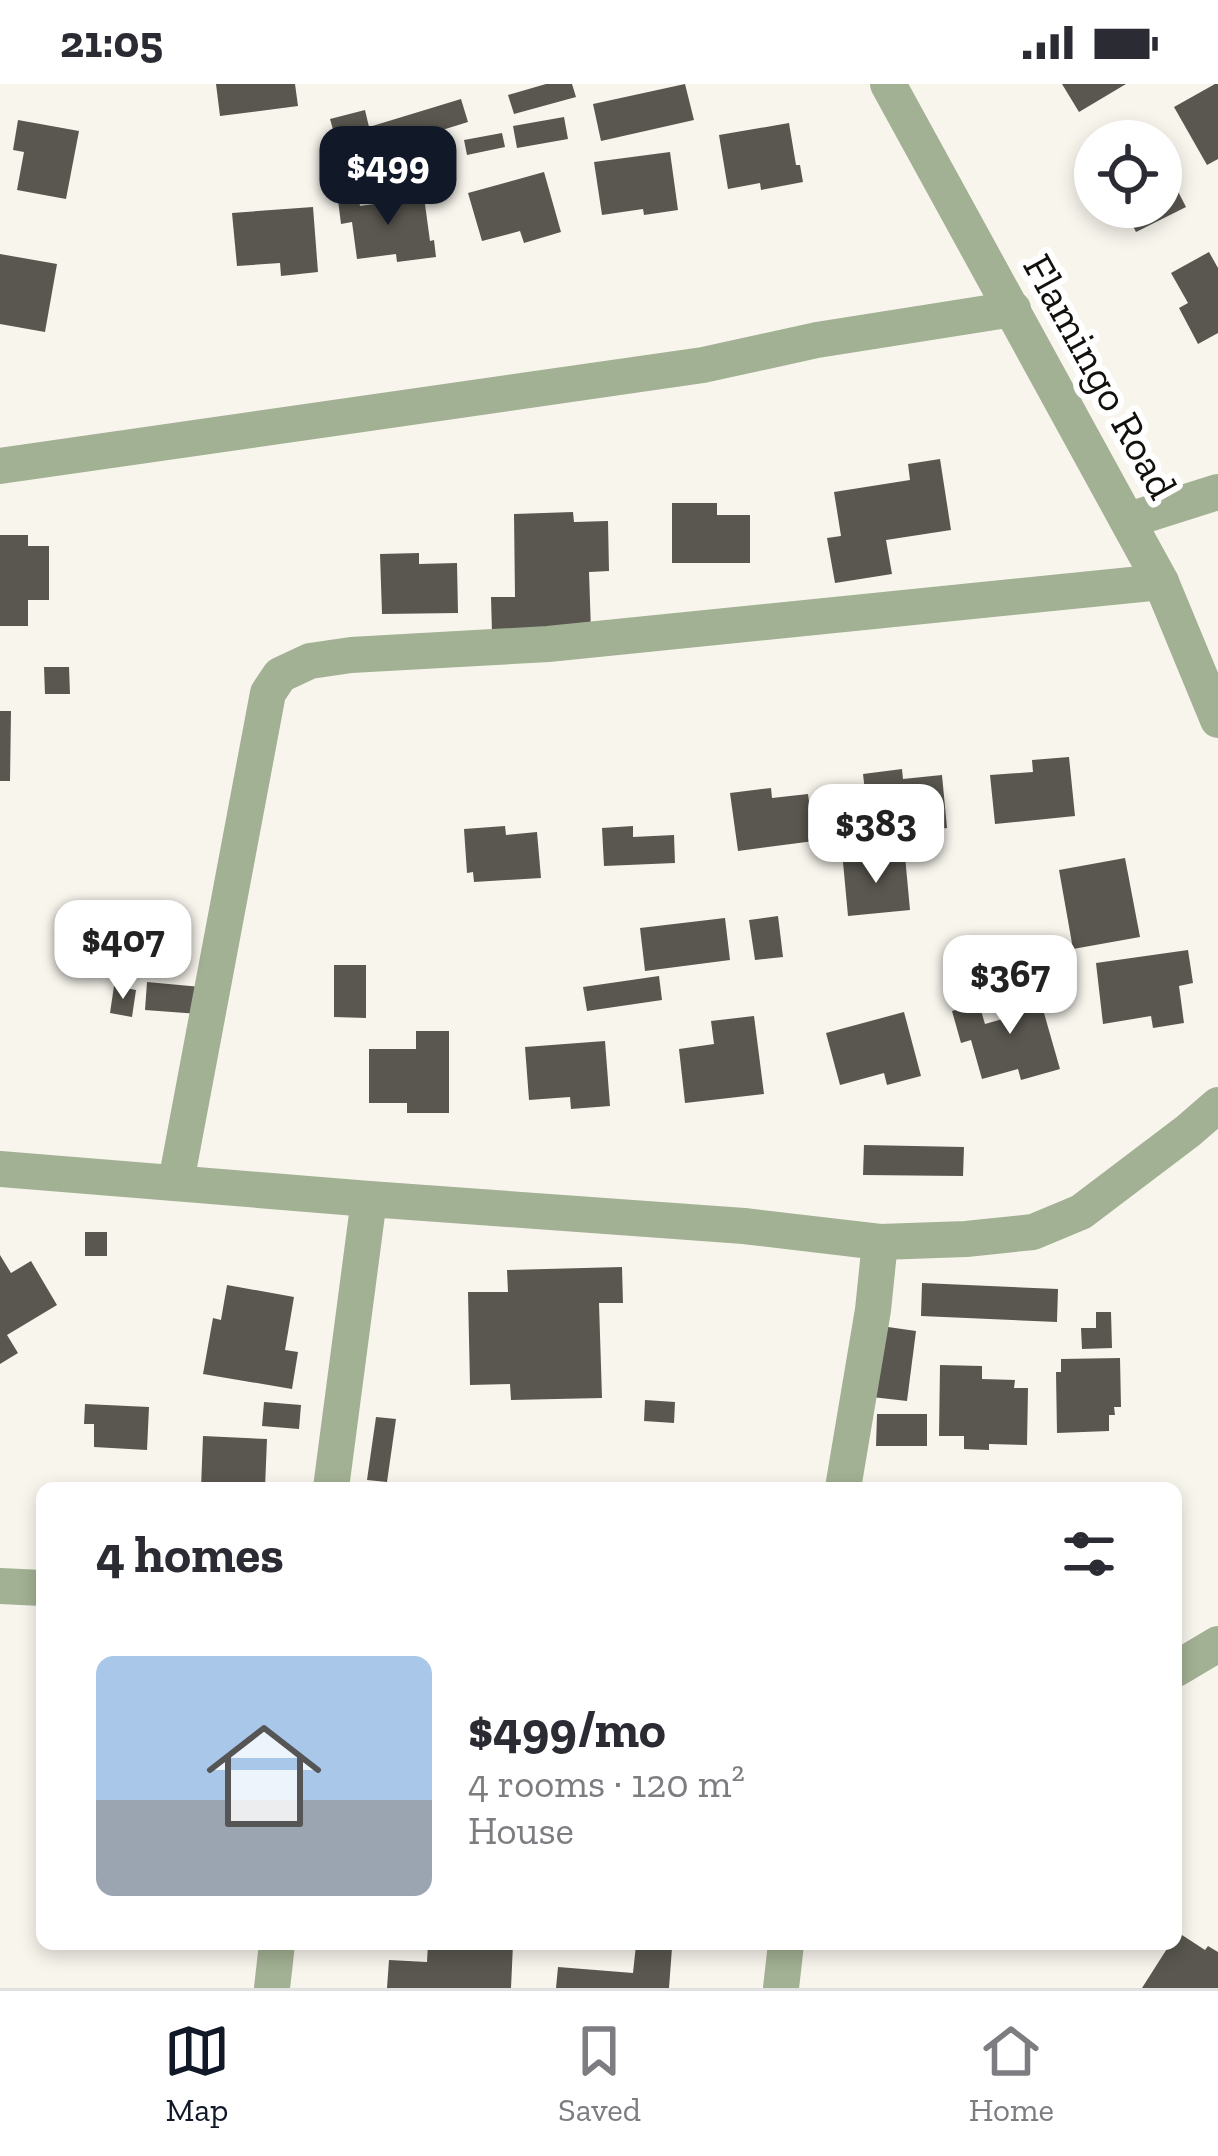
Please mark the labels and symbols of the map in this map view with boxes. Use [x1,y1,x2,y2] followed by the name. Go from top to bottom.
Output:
[317,126,459,228] pin: $499
[1012,245,1189,507] street label: Flamingo Road
[805,784,947,886] pin: $383
[52,900,194,1002] pin: $407
[939,935,1081,1037] pin: $367

